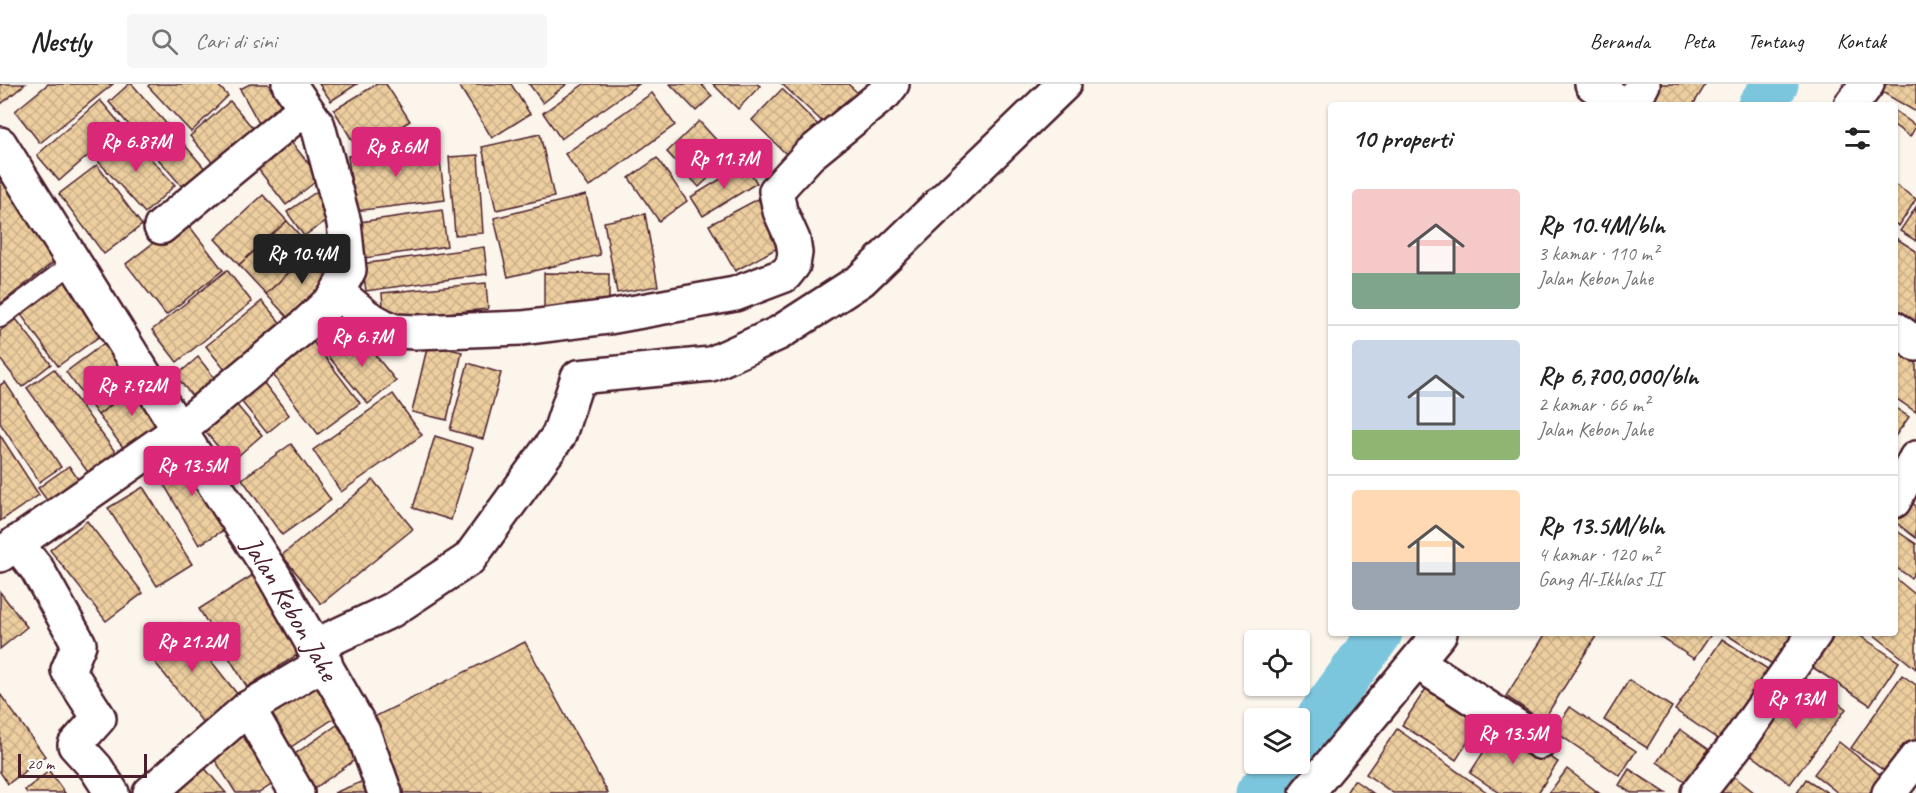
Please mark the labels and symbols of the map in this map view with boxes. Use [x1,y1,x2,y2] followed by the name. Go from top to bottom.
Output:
[74,122,198,173] pin: Rp 6.87M
[341,127,451,178] pin: Rp 8.6M
[662,139,786,190] pin: Rp 11.7M
[240,234,364,285] pin: Rp 10.4M
[307,317,417,368] pin: Rp 6.7M
[70,366,194,417] pin: Rp 7.92M
[130,446,254,497] pin: Rp 13.5M
[234,528,348,688] street label: Jalan Kebon Jahe
[130,622,254,673] pin: Rp 21.2M
[1747,679,1845,730] pin: Rp 13M
[1451,714,1575,765] pin: Rp 13.5M
[18,751,147,778] scale bar

